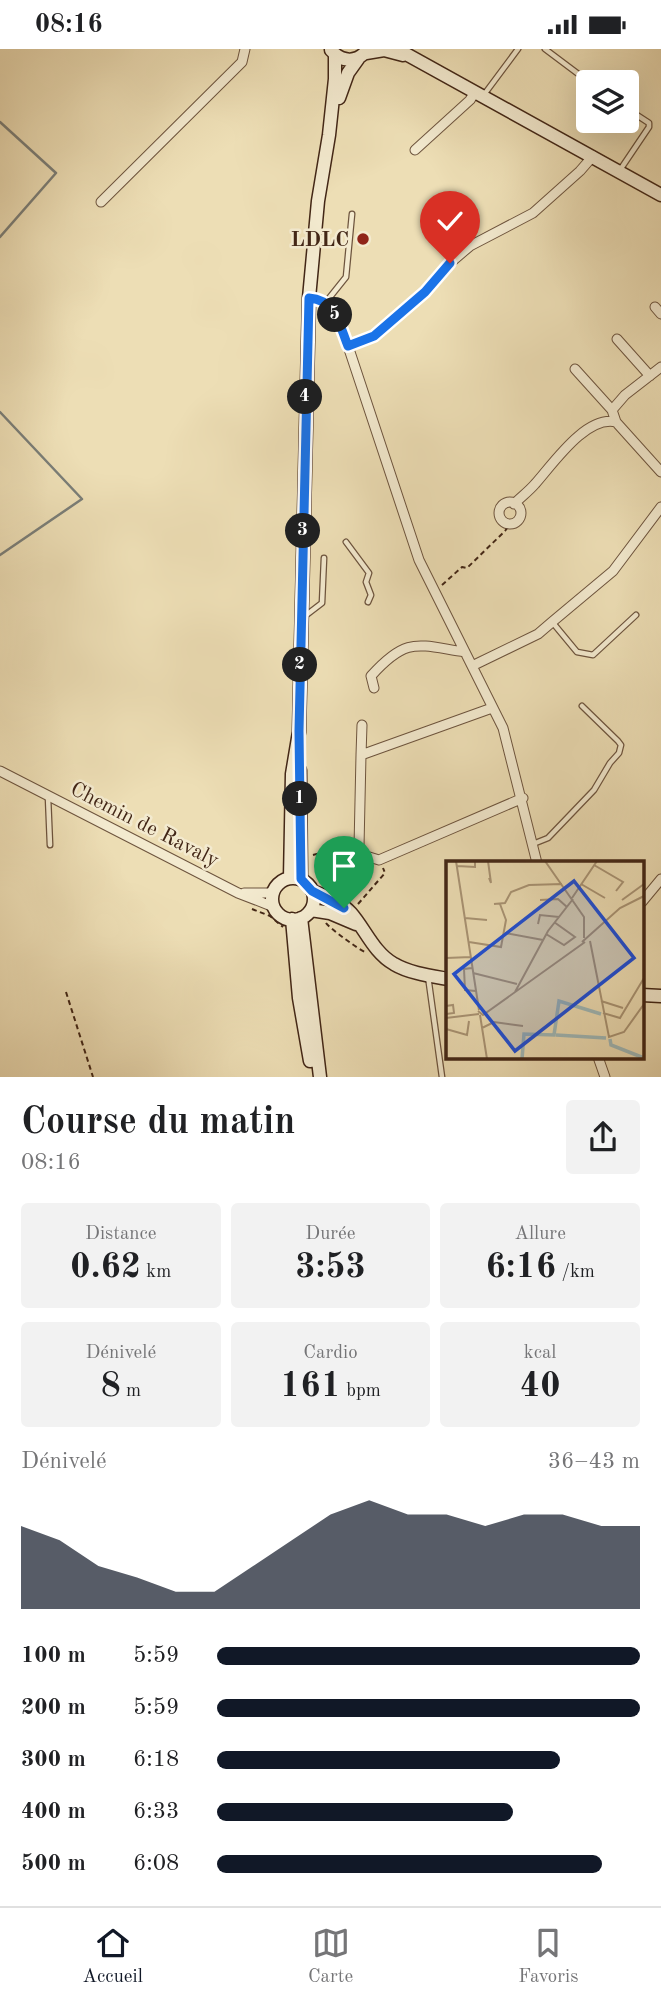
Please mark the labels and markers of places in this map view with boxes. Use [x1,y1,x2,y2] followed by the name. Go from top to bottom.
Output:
[420,191,480,263] pin
[290,230,349,251] place label: LDLC
[355,231,371,247] marker: LDLC
[318,297,352,333] pin: 5
[288,379,322,415] pin: 4
[286,513,320,549] pin: 3
[282,647,318,683] pin: 2
[282,781,318,817] pin: 1
[314,836,374,908] pin

